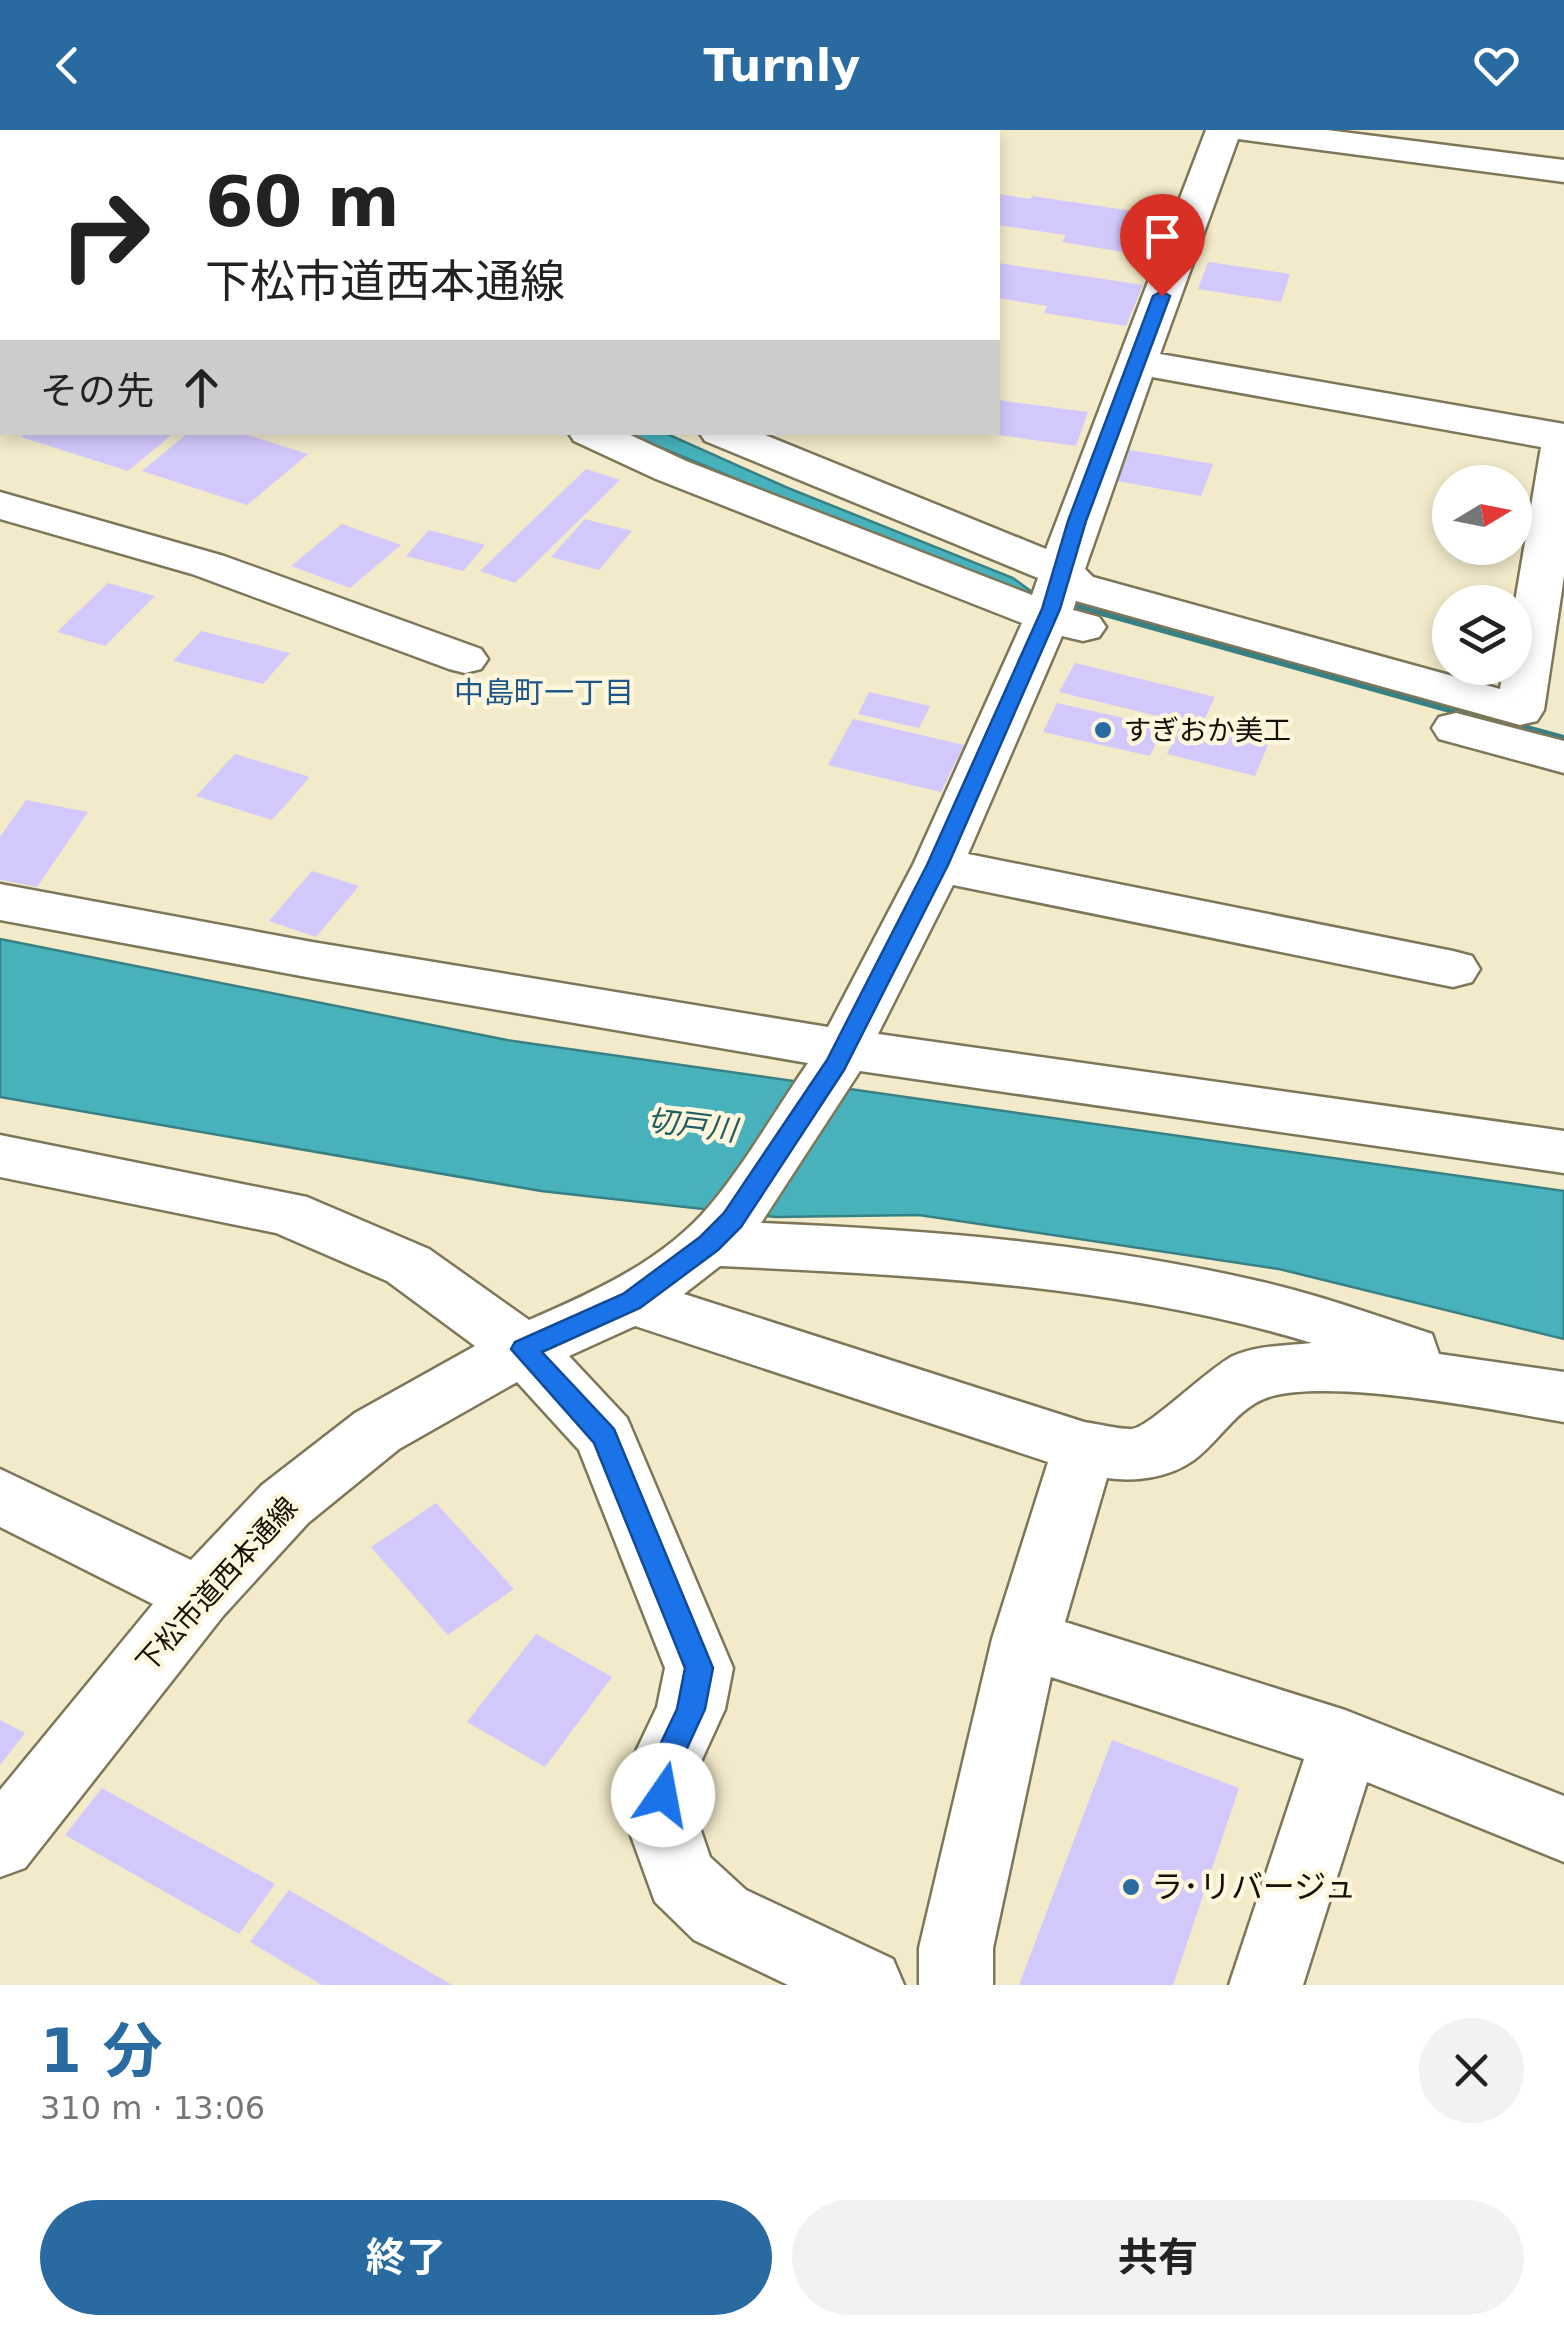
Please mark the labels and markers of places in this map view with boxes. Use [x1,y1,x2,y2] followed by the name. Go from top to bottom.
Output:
[1120,194,1205,297] pin
[1123,714,1291,747] place label: すぎおか美工
[1092,719,1114,741] marker: すぎおか美工
[1151,1868,1356,1906] place label: ラ･リバージュ
[1120,1876,1142,1898] marker: ラ･リバージュ

